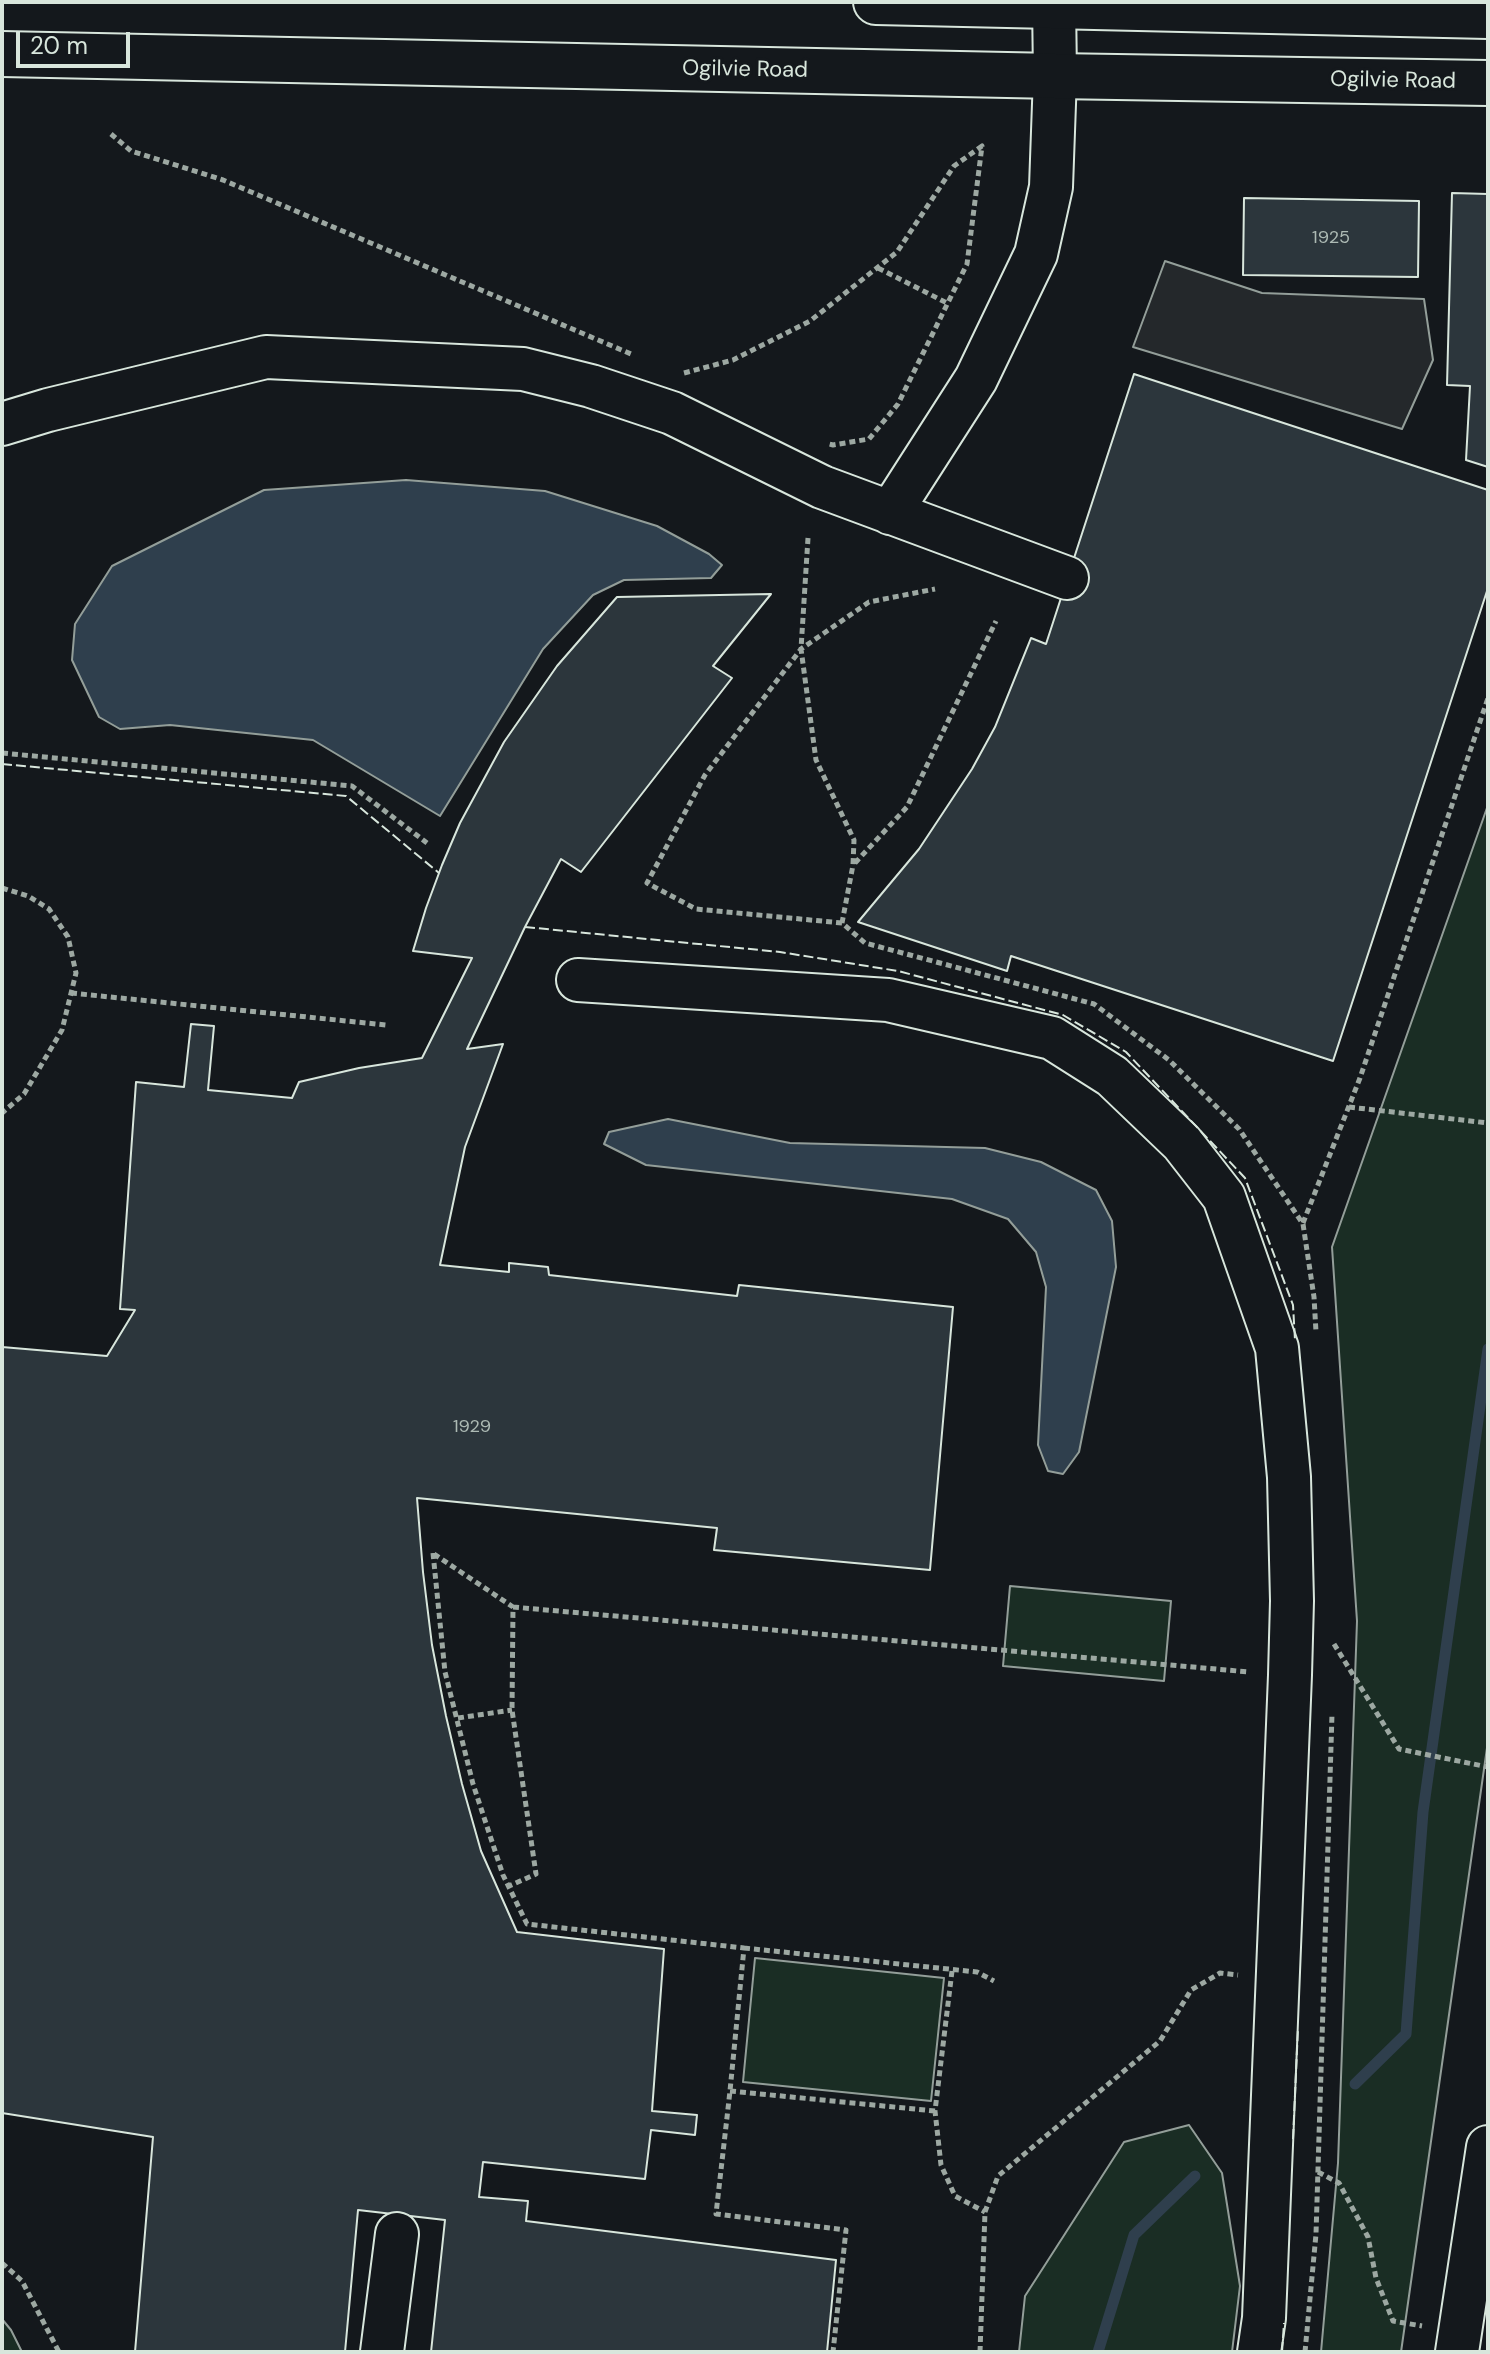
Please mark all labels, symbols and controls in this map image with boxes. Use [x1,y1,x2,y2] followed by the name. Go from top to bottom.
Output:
[20,16,134,66] scale bar
[30,30,88,61] text: 20 m
[682,56,808,84] street label: Ogilvie Road
[1330,67,1456,95] street label: Ogilvie Road
[1312,227,1350,249] house number: 1925
[453,1416,491,1438] house number: 1929

